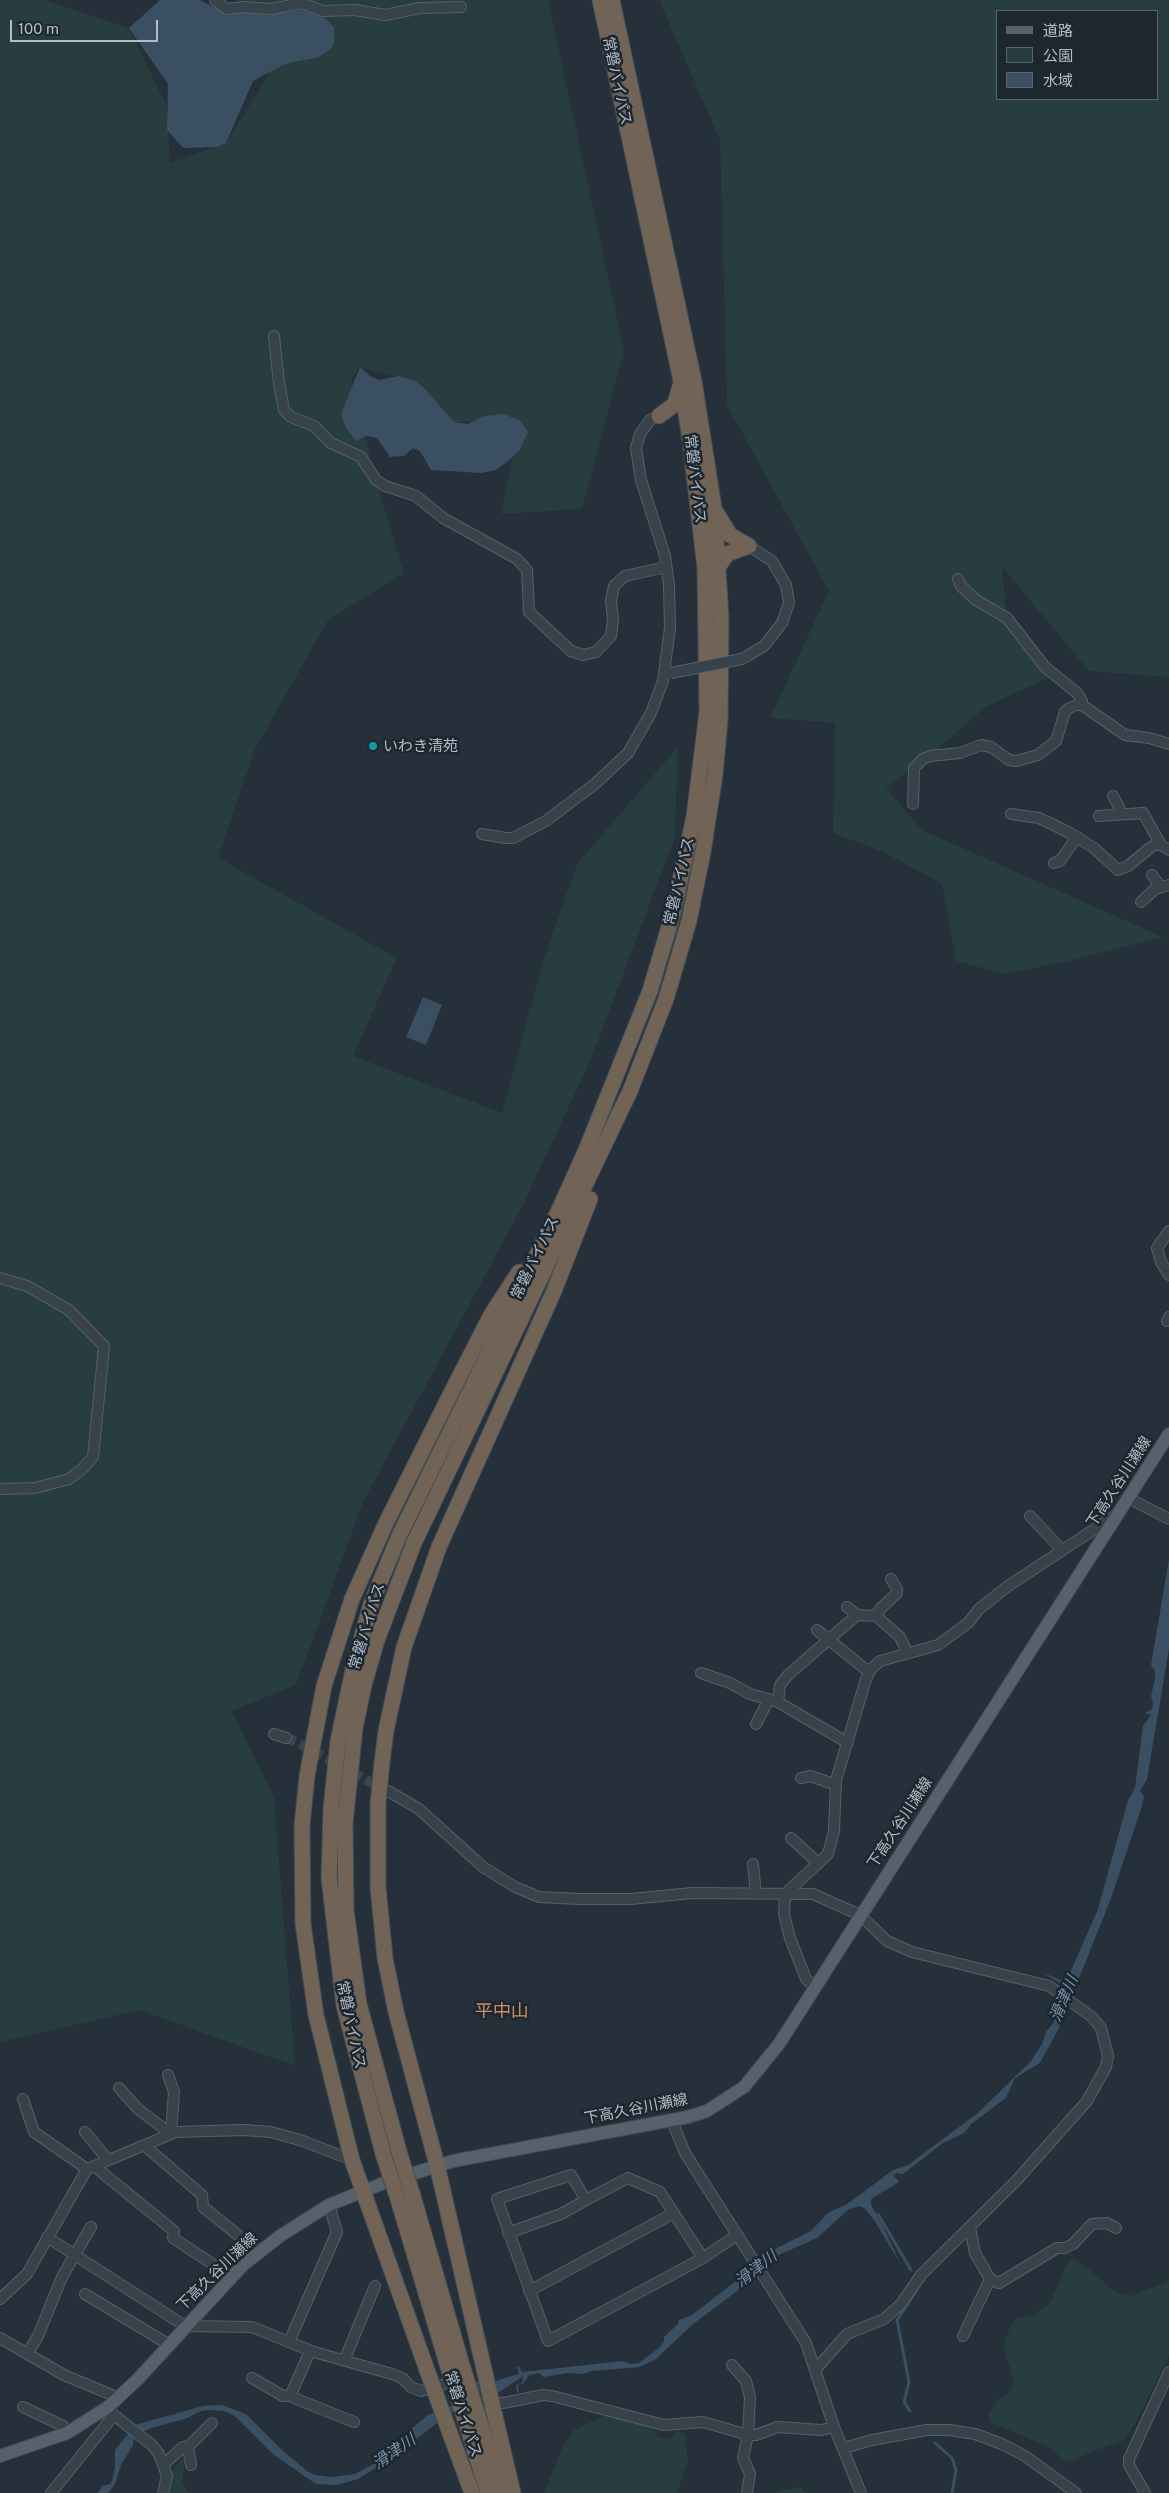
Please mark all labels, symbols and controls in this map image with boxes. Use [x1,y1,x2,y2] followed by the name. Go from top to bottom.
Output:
[12,10,160,42] scale bar
[996,10,1159,100] legend
[18,20,59,37] text: 100 m
[1043,22,1073,39] text: 道路
[599,35,635,127] street label: 常磐バイパス
[1043,47,1073,64] text: 公園
[1043,72,1073,89] text: 水域
[681,433,709,525] street label: 常磐バイパス
[383,737,458,755] place label: いわき清苑
[367,740,379,752] marker: いわき清苑
[660,835,698,927] street label: 常磐バイパス
[507,1214,563,1302] street label: 常磐バイパス
[1083,1433,1155,1531] street label: 下高久谷川瀬線
[345,1580,389,1672] street label: 常磐バイパス
[864,1774,936,1872] street label: 下高久谷川瀬線
[1046,1973,1082,2025] water label: 滑津川
[333,1979,369,2071] street label: 常磐バイパス
[475,2000,529,2022] district label: 平中山
[583,2090,689,2128] street label: 下高久谷川瀬線
[173,2229,261,2315] street label: 下高久谷川瀬線
[731,2247,781,2291] water label: 滑津川
[441,2368,485,2460] street label: 常磐バイパス
[369,2430,419,2474] water label: 滑津川

